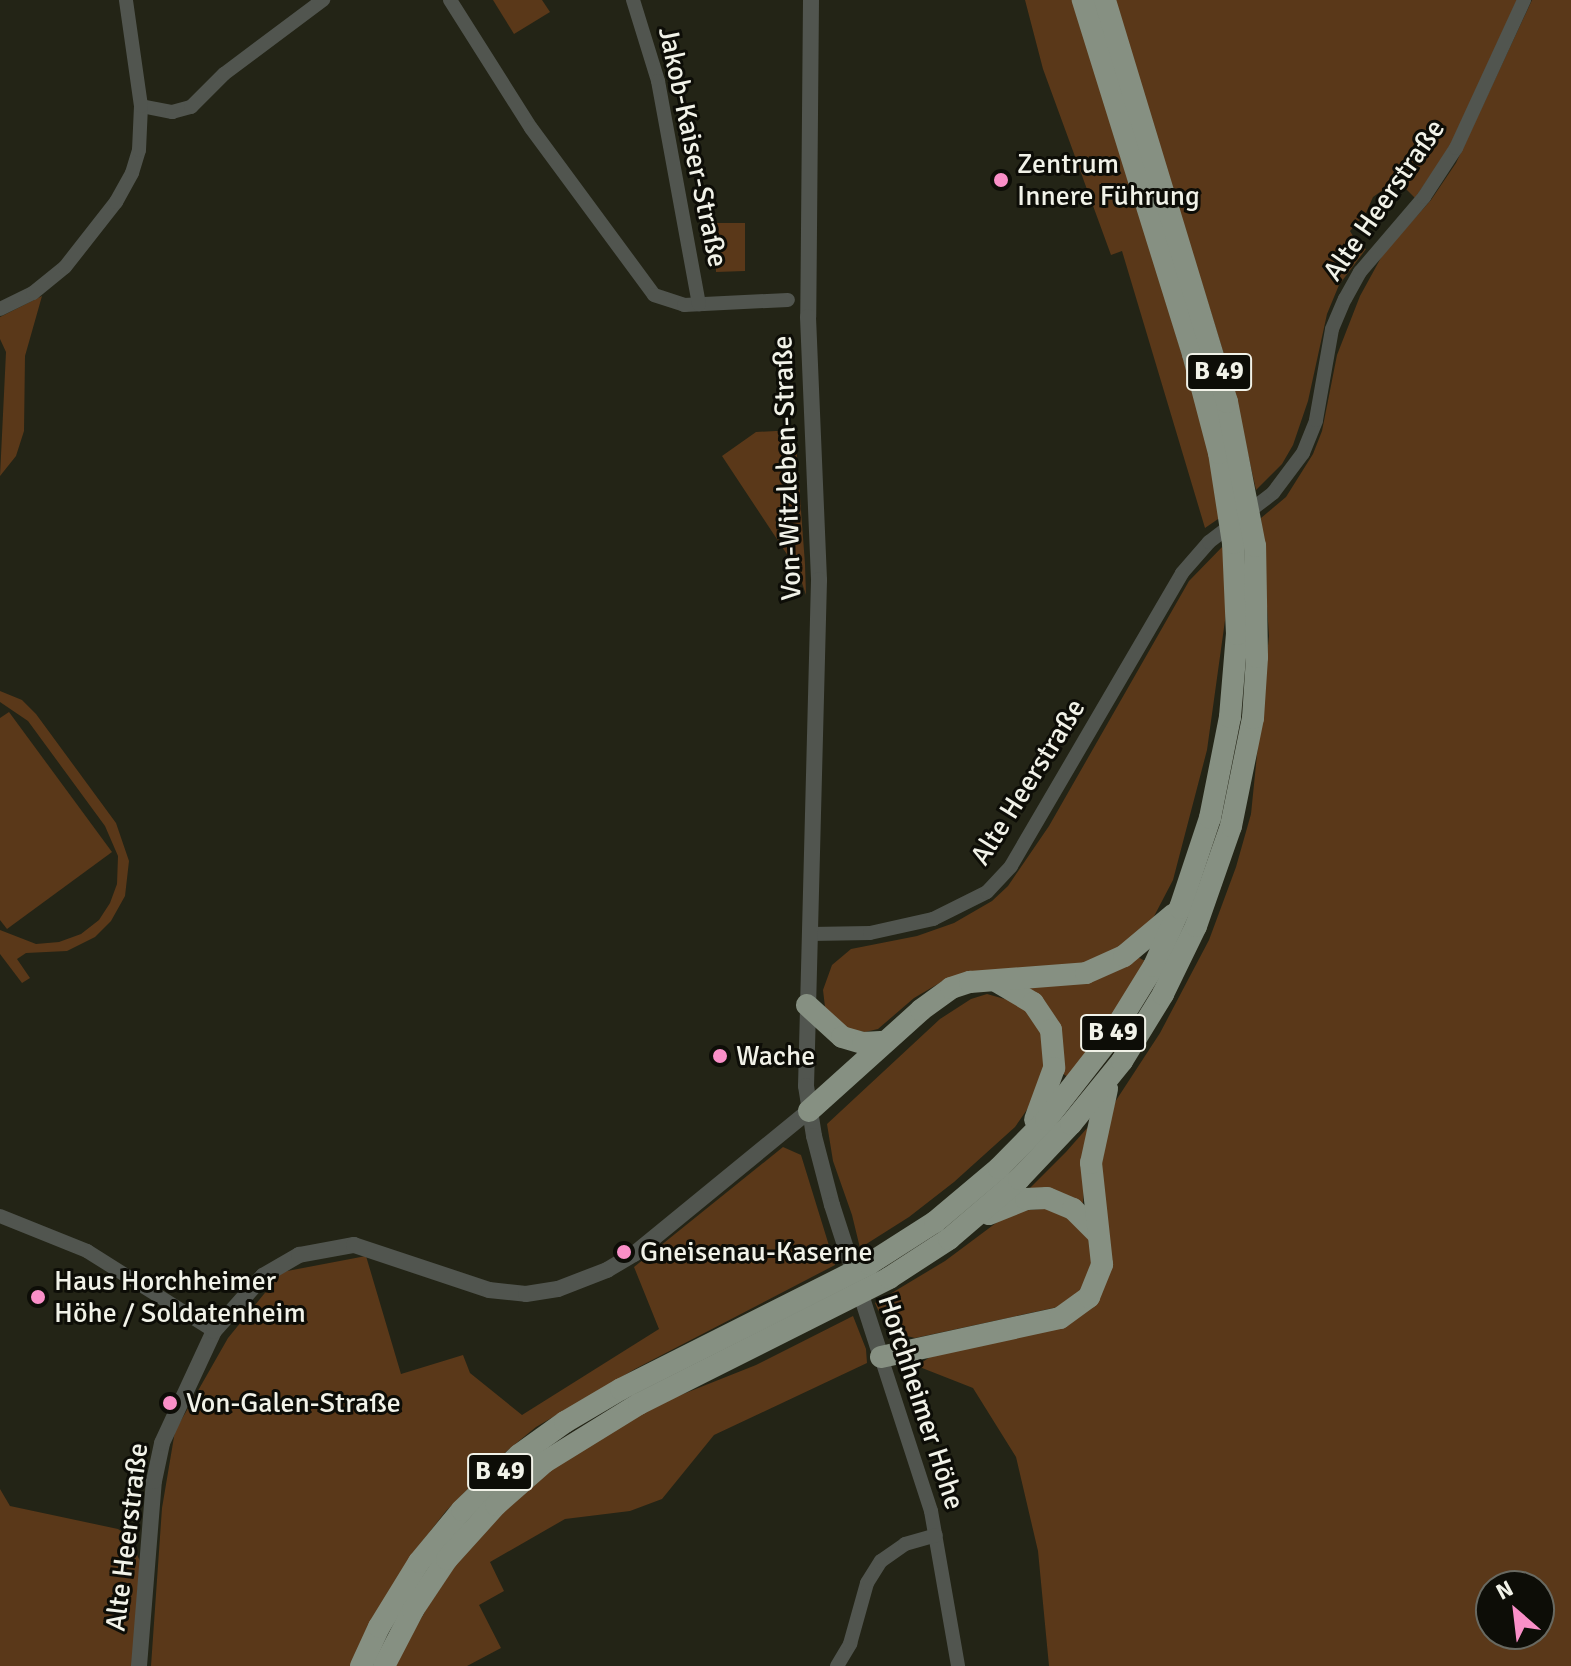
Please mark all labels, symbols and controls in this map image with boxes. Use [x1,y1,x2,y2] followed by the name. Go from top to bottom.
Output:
[651,24,735,270] street label: Jakob-Kaiser-Straße
[1316,113,1452,287] street label: Alte Heerstraße
[1017,147,1200,213] place label: Zentrum Innere Führung
[992,171,1010,189] marker: Zentrum Innere Führung
[766,335,808,601] street label: Von-Witzleben-Straße
[1185,350,1253,394] road number: B 49
[964,693,1092,871] street label: Alte Heerstraße
[1079,1011,1147,1055] road number: B 49
[736,1039,815,1073] place label: Wache
[711,1047,729,1065] marker: Wache
[640,1235,872,1269] place label: Gneisenau-Kaserne
[615,1243,633,1261] marker: Gneisenau-Kaserne
[54,1264,306,1330] place label: Haus Horchheimer Höhe / Soldatenheim
[29,1288,47,1306] marker: Haus Horchheimer Höhe / Soldatenheim
[870,1290,972,1514] street label: Horchheimer Höhe
[186,1386,401,1420] place label: Von-Galen-Straße
[161,1394,179,1412] marker: Von-Galen-Straße
[99,1441,155,1633] street label: Alte Heerstraße
[466,1450,534,1494] road number: B 49
[1475,1570,1555,1650] north arrow
[1491,1575,1518,1606] text: N

